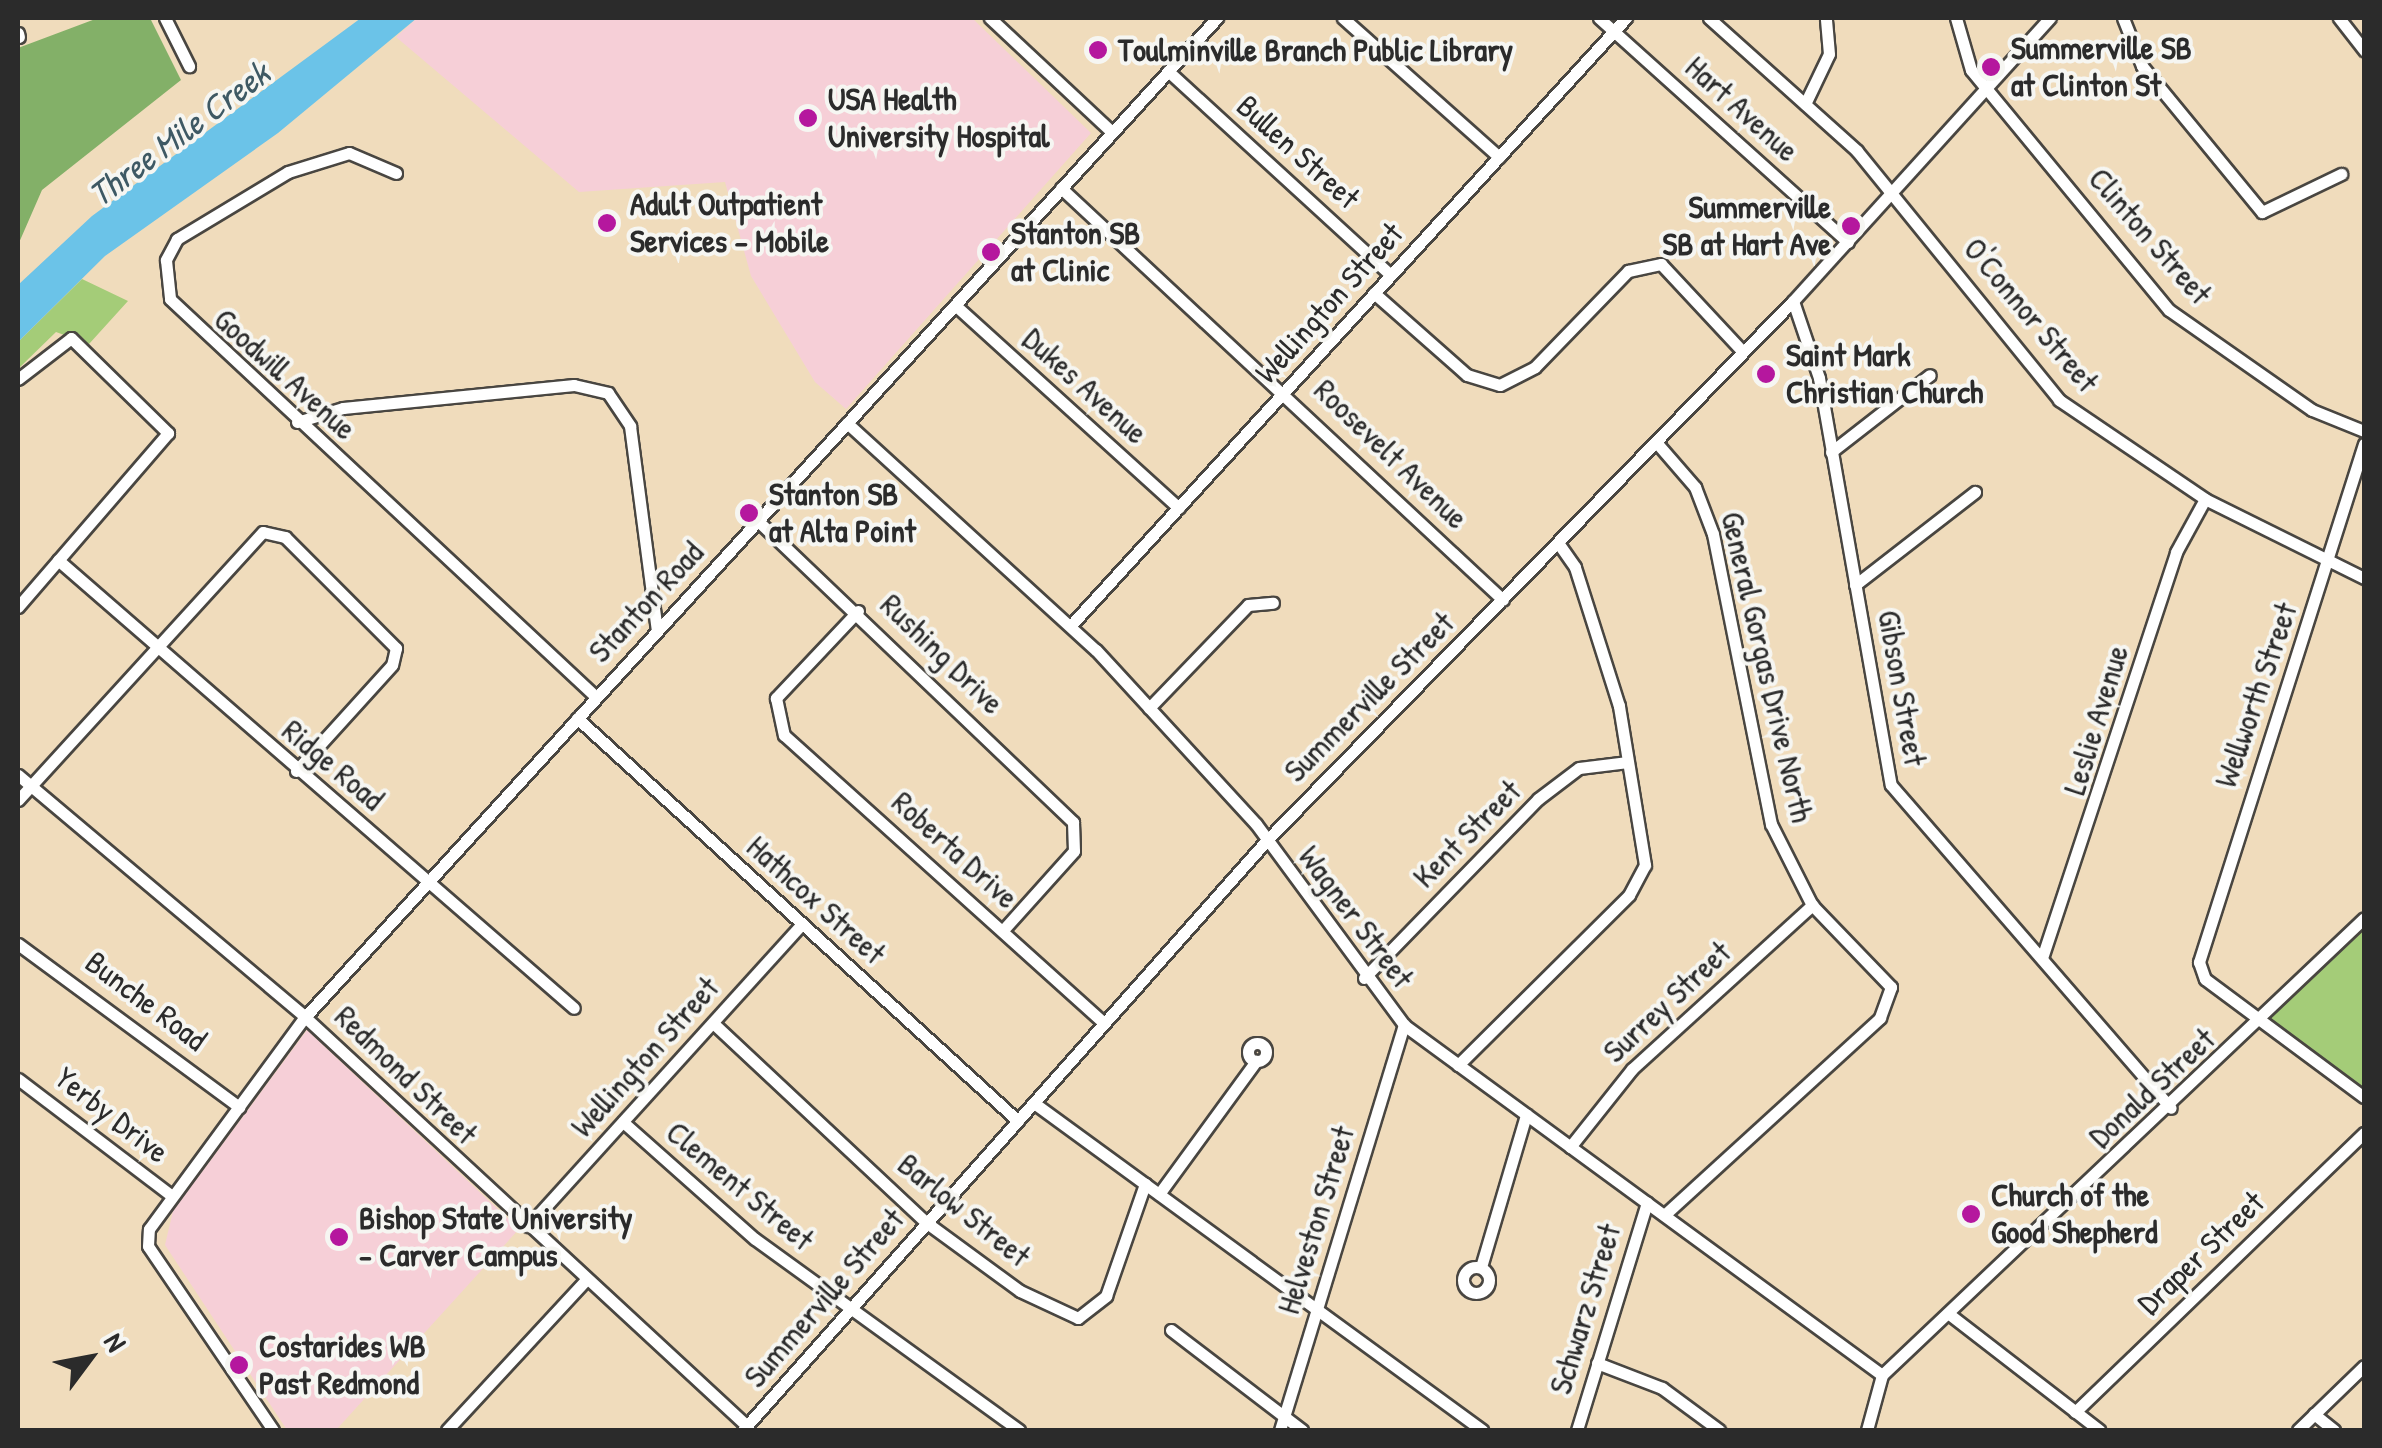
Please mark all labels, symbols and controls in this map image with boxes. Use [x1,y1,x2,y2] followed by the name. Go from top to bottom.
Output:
[2011,30,2192,105] place label: Summerville SB at Clinton St
[1118,31,1513,69] place label: Toulminville Branch Public Library
[1087,39,1109,61] marker: Toulminville Branch Public Library
[1677,48,1807,170] street label: Hart Avenue
[80,52,278,216] water label: Three Mile Creek
[1980,56,2002,78] marker: Summerville SB at Clinton St
[828,81,1050,156] place label: USA Health University Hospital
[1229,87,1367,217] street label: Bullen Street
[797,107,819,129] marker: USA Health University Hospital
[2080,160,2220,312] street label: Clinton Street
[630,186,829,261] place label: Adult Outpatient Services – Mobile
[1662,189,1831,264] place label: Summerville SB at Hart Ave
[594,210,620,236] marker: Adult Outpatient Services – Mobile
[1011,215,1140,290] place label: Stanton SB at Clinic
[1247,215,1411,391] street label: Wellington Street
[1840,215,1862,237] marker: Summerville SB at Hart Ave
[1955,230,2107,400] street label: O'Connor Street
[980,241,1002,263] marker: Stanton SB at Clinic
[206,300,364,448] street label: Goodwill Avenue
[1015,320,1155,452] street label: Dukes Avenue
[1786,337,1983,412] place label: Saint Mark Christian Church
[1755,363,1777,385] marker: Saint Mark Christian Church
[1306,371,1476,537] street label: Roosevelt Avenue
[769,476,916,551] place label: Stanton SB at Alta Point
[738,502,760,524] marker: Stanton SB at Alta Point
[1713,508,1821,826] street label: General Gorgas Drive North
[581,534,711,670] street label: Stanton Road
[872,586,1012,722] street label: Rushing Drive
[2206,598,2306,792] street label: Wellworth Street
[1276,604,1462,790] street label: Summerville Street
[1869,607,1935,769] street label: Gibson Street
[2055,641,2137,799] street label: Leslie Avenue
[274,711,392,819] street label: Ridge Road
[1405,772,1529,896] street label: Kent Street
[884,783,1026,917] street label: Roberta Drive
[739,828,893,972] street label: Hathcox Street
[1290,838,1422,996] street label: Wagner Street
[1595,933,1739,1071] street label: Surrey Street
[78,943,214,1059] street label: Bunche Road
[563,969,727,1145] street label: Wellington Street
[327,998,485,1152] street label: Redmond Street
[2081,1020,2223,1156] street label: Donald Street
[48,1059,176,1171] street label: Yerby Drive
[658,1113,822,1259] street label: Clement Street
[1269,1121,1363,1319] street label: Helveston Street
[890,1145,1038,1275] street label: Barlow Street
[1991,1177,2158,1252] place label: Church of the Good Shepherd
[2130,1183,2272,1323] street label: Draper Street
[359,1200,633,1275] place label: Bishop State University - Carver Campus
[736,1201,912,1395] street label: Summerville Street
[1960,1203,1982,1225] marker: Church of the Good Shepherd
[1541,1219,1629,1399] street label: Schwarz Street
[328,1226,350,1248] marker: Bishop State University - Carver Campus
[40,1308,140,1408] north arrow
[95,1326,136,1358] text: N
[259,1328,426,1403] place label: Costarides WB Past Redmond
[228,1354,250,1376] marker: Costarides WB Past Redmond

